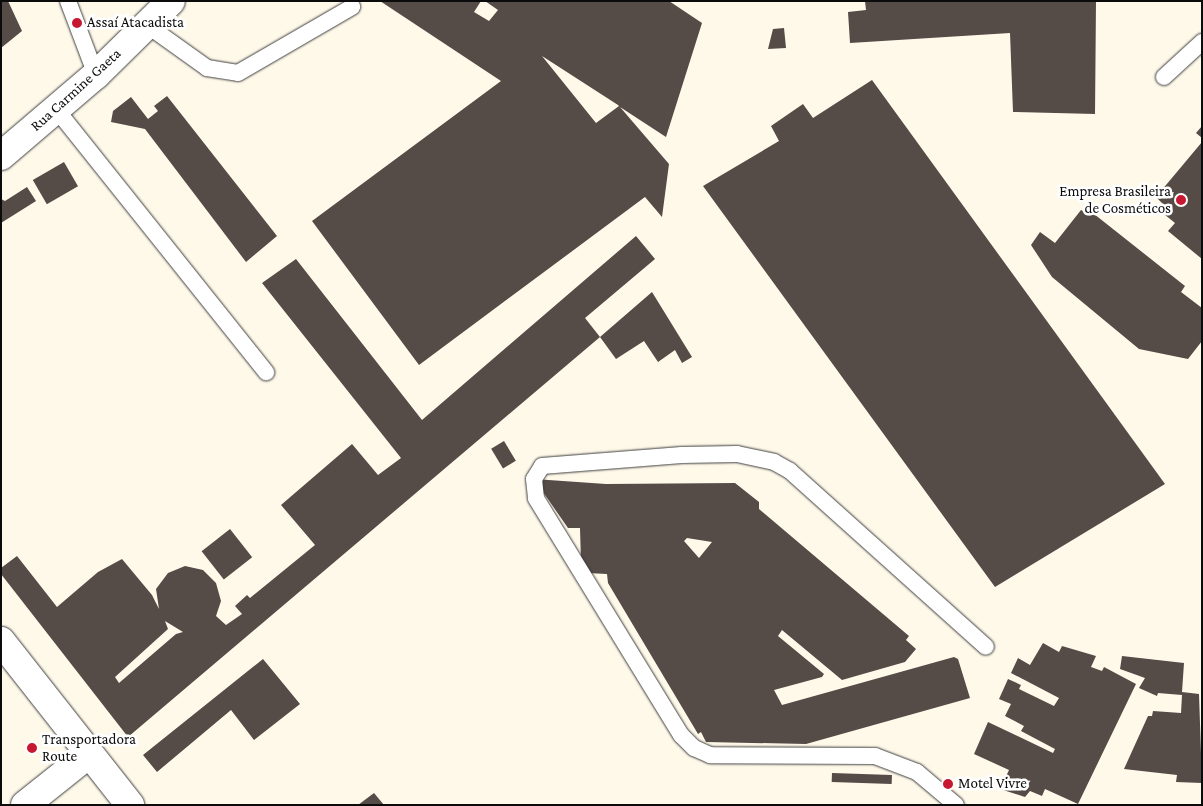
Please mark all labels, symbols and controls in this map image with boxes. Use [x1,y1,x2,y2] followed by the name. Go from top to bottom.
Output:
[87,14,184,32] place label: Assaí Atacadista
[71,17,83,29] marker: Assaí Atacadista
[27,45,125,135] street label: Rua Carmine Gaeta
[1059,182,1171,217] place label: Empresa Brasileira de Cosméticos
[1175,194,1187,206] marker: Empresa Brasileira de Cosméticos
[42,730,136,765] place label: Transportadora Route
[26,742,38,754] marker: Transportadora Route
[958,775,1027,793] place label: Motel Vivre
[942,778,954,790] marker: Motel Vivre

